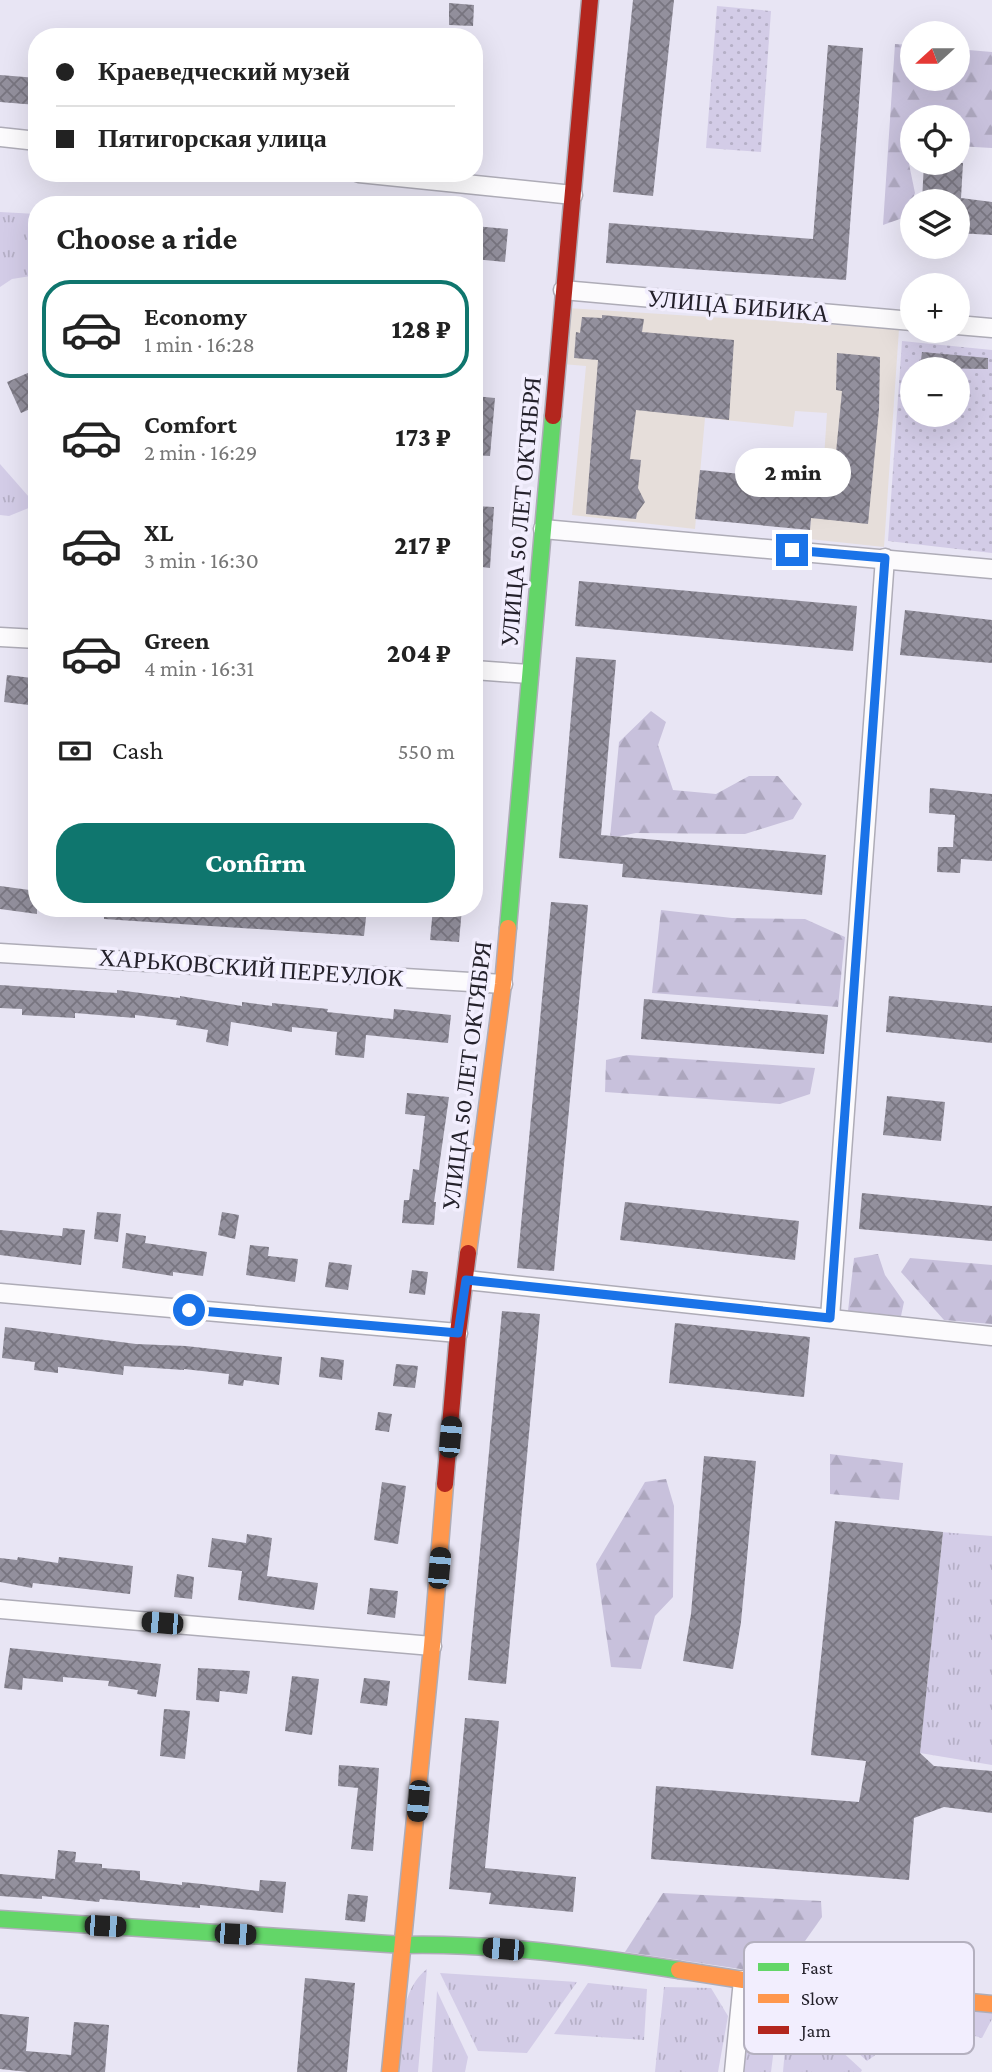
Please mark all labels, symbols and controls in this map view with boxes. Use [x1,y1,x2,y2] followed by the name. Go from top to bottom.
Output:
[900,21,970,91] north arrow
[900,21,970,427] map controls
[98,57,350,86] text: Краеведческий музей
[900,105,970,175] button: locate
[98,124,327,153] text: Пятигорская улица
[900,189,970,259] button: layers
[56,220,237,256] text: Choose a ride
[900,273,970,343] button: +
[646,284,831,327] street label: УЛИЦА БИБИКА
[60,298,123,361] icon: car
[144,302,247,331] text: Economy
[392,315,451,344] text: 128 ₽
[144,331,255,357] text: 1 min · 16:28
[900,357,970,427] button: −
[495,376,546,648] street label: УЛИЦА 50 ЛЕТ ОКТЯБРЯ
[60,406,123,469] icon: car
[144,410,237,439] text: Comfort
[395,423,451,452] text: 173 ₽
[144,439,258,465] text: 2 min · 16:29
[734,448,850,498] callout: 2 min
[765,459,821,485] text: 2 min
[60,514,123,577] icon: car
[144,518,173,547] text: XL
[394,531,451,560] text: 217 ₽
[776,534,808,566] route end
[144,547,259,573] text: 3 min · 16:30
[60,622,123,685] icon: car
[144,626,210,655] text: Green
[387,639,451,668] text: 204 ₽
[144,655,254,681] text: 4 min · 16:31
[56,732,94,770] icon: cash
[112,736,163,765] text: Cash
[398,738,455,764] text: 550 m
[56,823,455,903] button: Confirm
[437,940,496,1212] street label: УЛИЦА 50 ЛЕТ ОКТЯБРЯ
[98,943,405,992] street label: ХАРЬКОВСКИЙ ПЕРЕУЛОК
[173,1294,205,1326] route start
[438,1415,463,1459] car
[427,1546,452,1590] car
[141,1611,184,1635] car
[406,1779,431,1823] car
[84,1914,127,1938] car
[214,1922,257,1946] car
[482,1937,525,1961] car
[744,1942,974,2054] legend
[801,1957,833,1978] text: Fast
[801,1988,838,2009] text: Slow
[799,2020,831,2041] text: Jam

